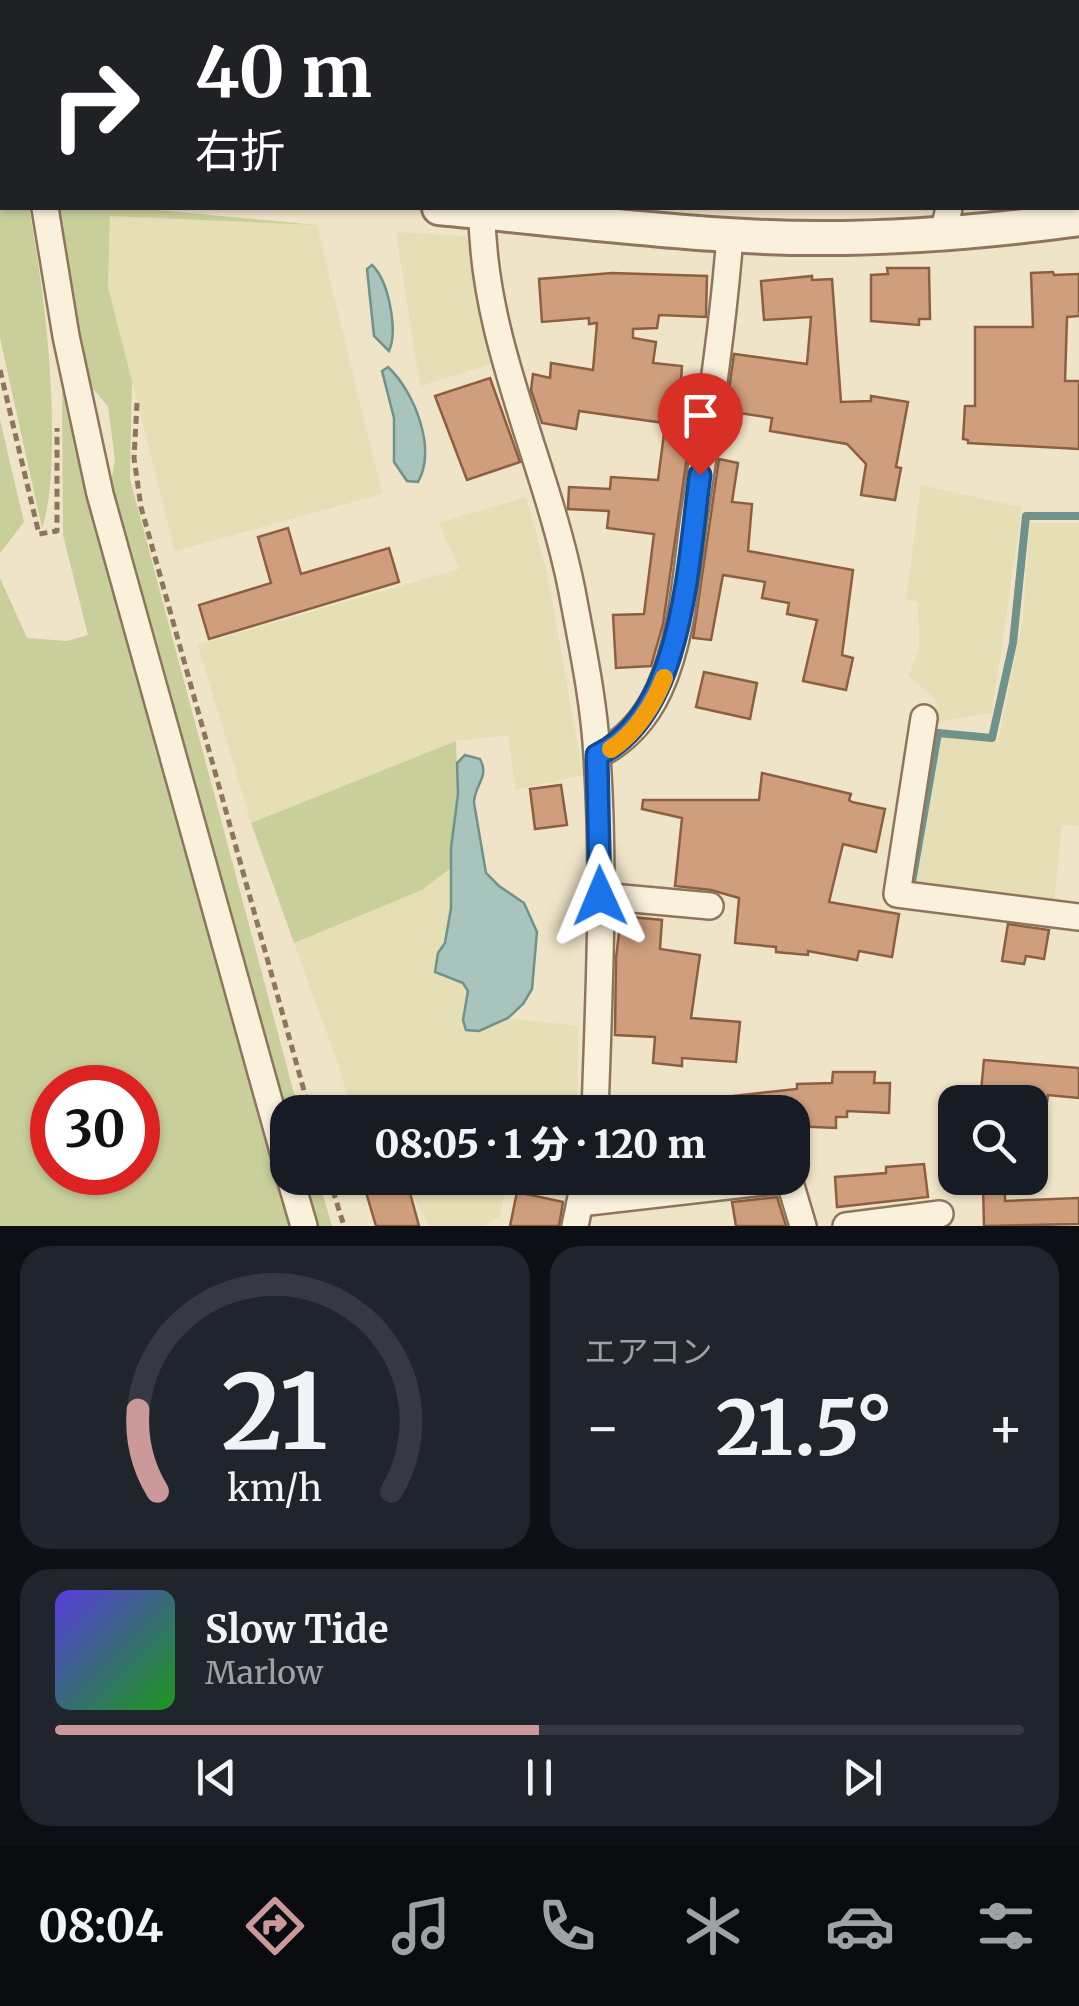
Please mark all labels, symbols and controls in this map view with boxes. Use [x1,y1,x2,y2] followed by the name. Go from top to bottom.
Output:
[195,28,372,116] text: 40 m
[30,40,160,170] icon: right
[195,123,285,179] text: 右折
[658,373,743,476] pin
[673,388,728,443] icon: arrive
[548,844,652,948] position arrow
[30,1065,160,1195] speed limit sign: 30
[938,1085,1048,1195] map controls
[938,1085,1048,1195] button: search
[374,1121,706,1168] text: 08:05 · 1 分 · 120 m
[585,1332,713,1372] text: エアコン
[222,1347,328,1477] text: 21
[716,1381,893,1475] text: 21.5°
[585,1393,621,1462] text: −
[987,1393,1024,1462] text: +
[227,1466,322,1511] text: km/h
[205,1606,389,1653] text: Slow Tide
[205,1653,323,1693] text: Marlow
[189,1750,244,1805] icon: previous
[512,1750,567,1805] icon: pause
[835,1750,890,1805] icon: next
[240,1891,310,1961] icon: directions
[386,1891,456,1961] icon: music
[532,1891,602,1961] icon: phone
[678,1891,748,1961] icon: climate
[825,1891,895,1961] icon: car
[971,1891,1041,1961] icon: filters
[38,1898,163,1954] text: 08:04

